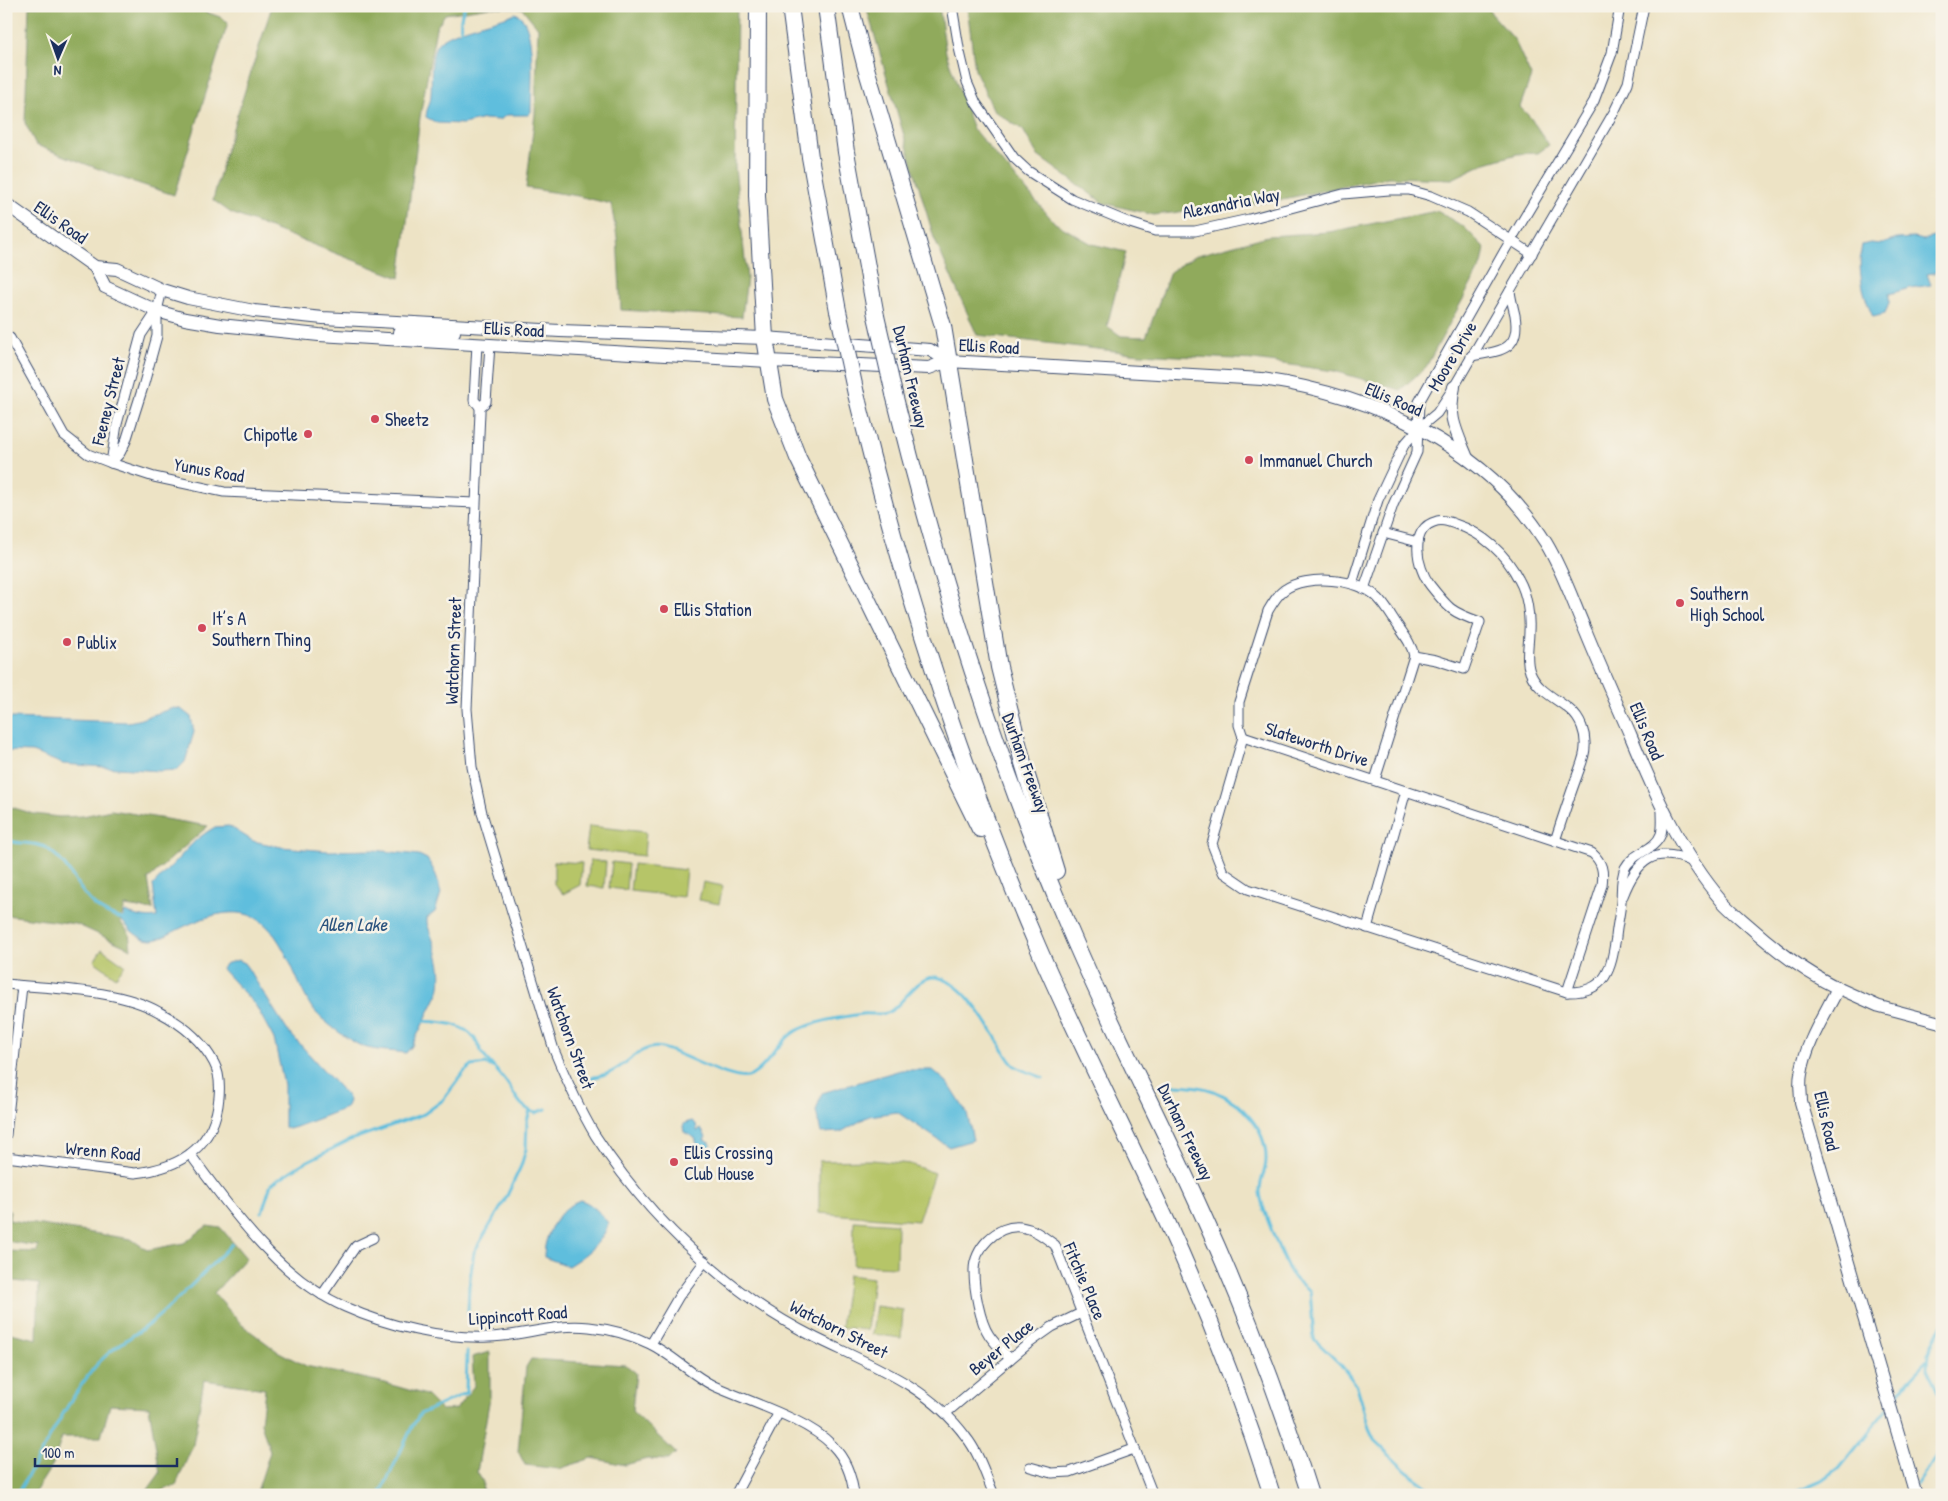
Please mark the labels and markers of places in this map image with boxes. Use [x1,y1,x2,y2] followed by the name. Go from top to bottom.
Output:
[385,407,429,432] place label: Sheetz
[369,413,381,425] marker: Sheetz
[243,422,298,447] place label: Chipotle
[302,428,314,440] marker: Chipotle
[1259,448,1373,473] place label: Immanuel Church
[1243,454,1255,466] marker: Immanuel Church
[1690,581,1764,627] place label: Southern High School
[674,597,752,622] place label: Ellis Station
[1674,597,1686,609] marker: Southern High School
[658,603,670,615] marker: Ellis Station
[212,606,311,652] place label: It’s A Southern Thing
[196,622,208,634] marker: It’s A Southern Thing
[77,630,117,655] place label: Publix
[61,636,73,648] marker: Publix
[684,1140,773,1186] place label: Ellis Crossing Club House
[668,1156,680,1168] marker: Ellis Crossing Club House

